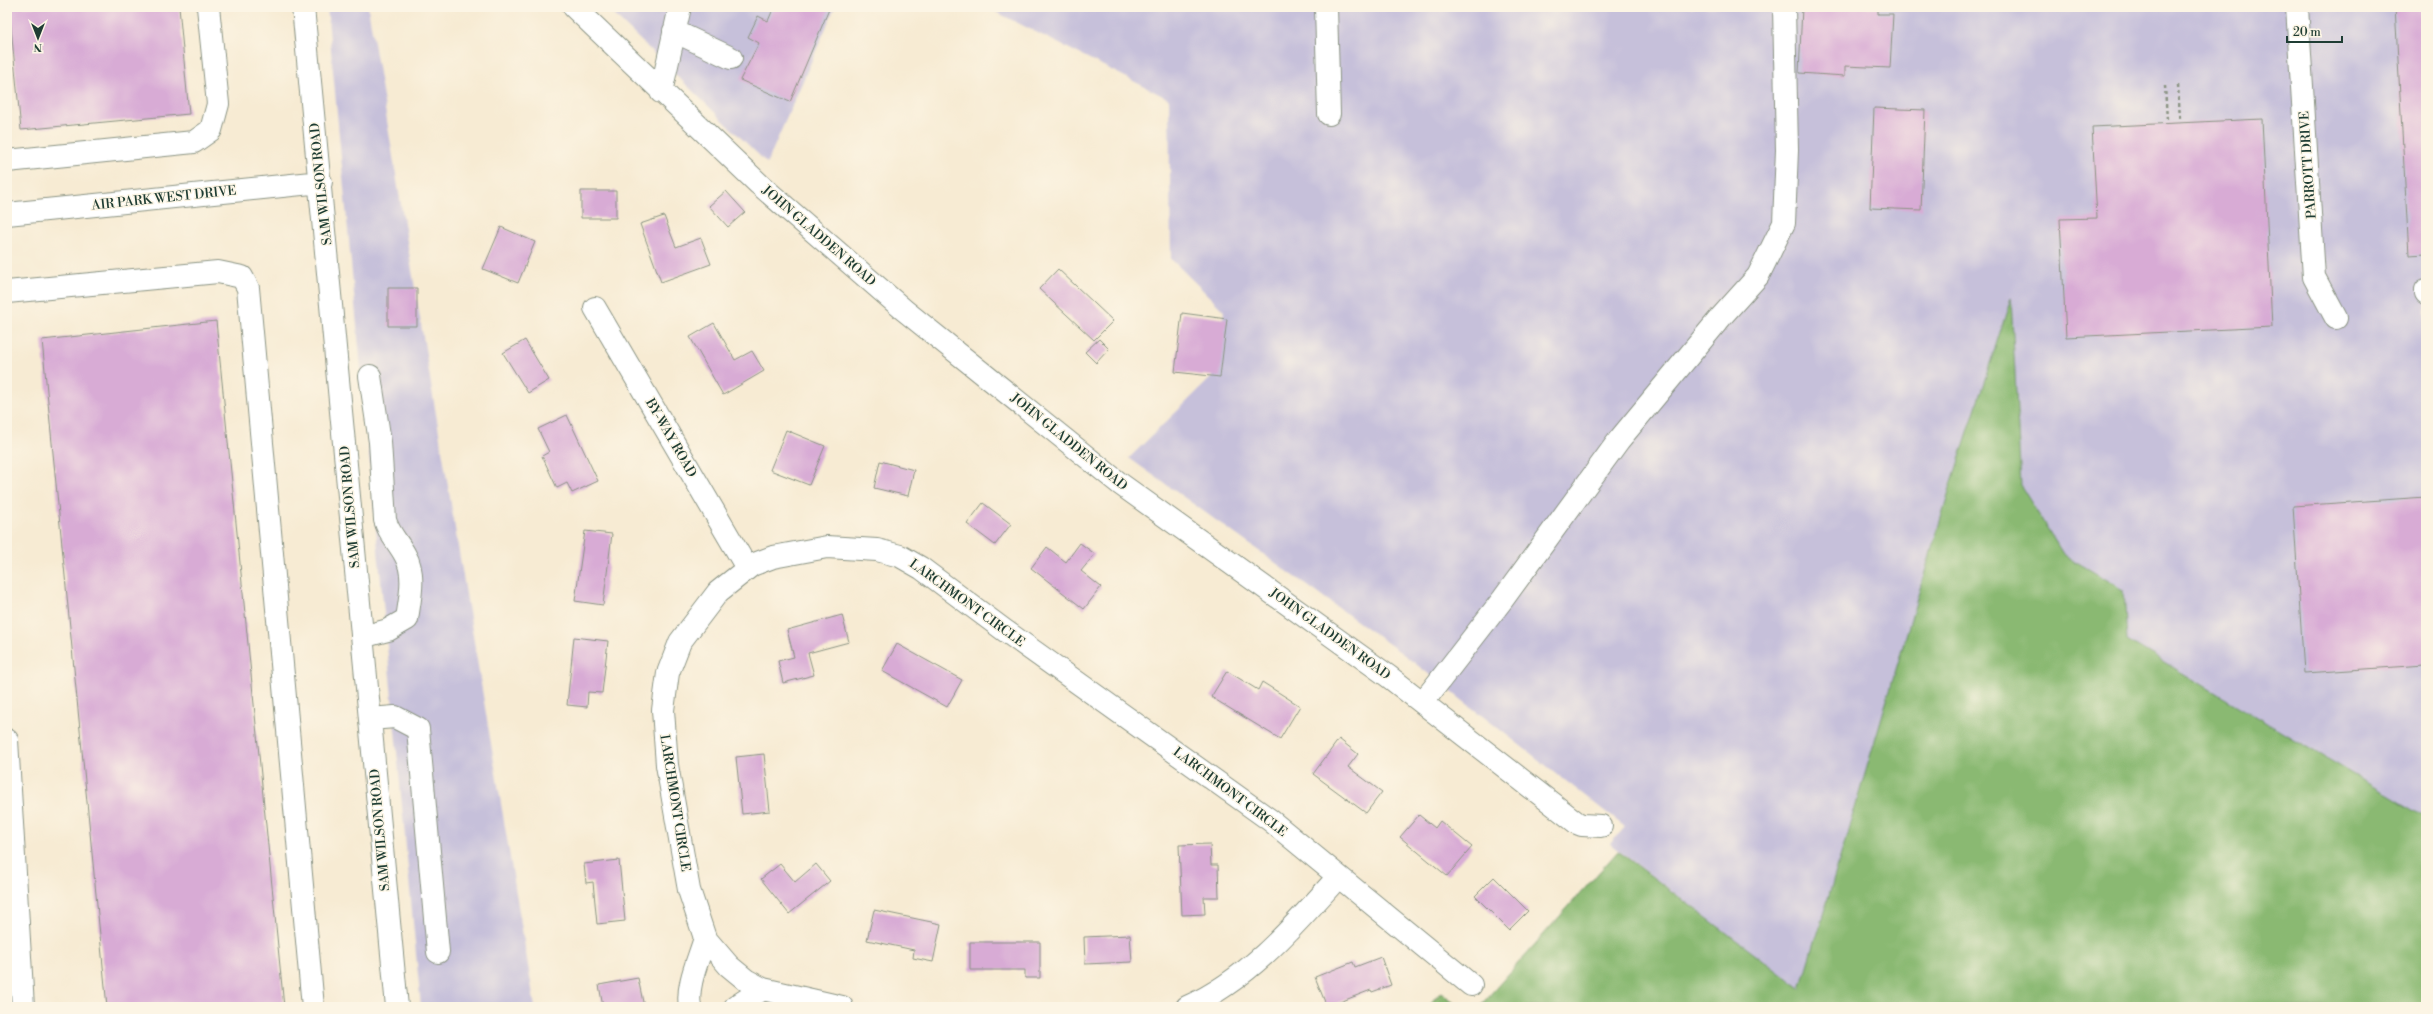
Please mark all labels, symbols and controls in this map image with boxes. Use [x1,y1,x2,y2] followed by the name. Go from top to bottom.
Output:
[18,18,58,58] north arrow
[2287,18,2342,44] scale bar
[2293,25,2321,40] text: 20 m
[33,40,42,54] text: N
[2296,111,2320,219] street label: PARROTT DRIVE
[307,122,335,246] street label: SAM WILSON ROAD
[90,182,237,214] street label: AIR PARK WEST DRIVE
[758,182,879,290] street label: JOHN GLADDEN ROAD
[1007,389,1131,494] street label: JOHN GLADDEN ROAD
[641,395,700,480] street label: BY-WAY ROAD
[337,445,363,569] street label: SAM WILSON ROAD
[906,556,1028,650] street label: LARCHMONT CIRCLE
[1266,584,1394,683] street label: JOHN GLADDEN ROAD
[656,733,694,873] street label: LARCHMONT CIRCLE
[1170,744,1290,840] street label: LARCHMONT CIRCLE
[367,768,393,892] street label: SAM WILSON ROAD

